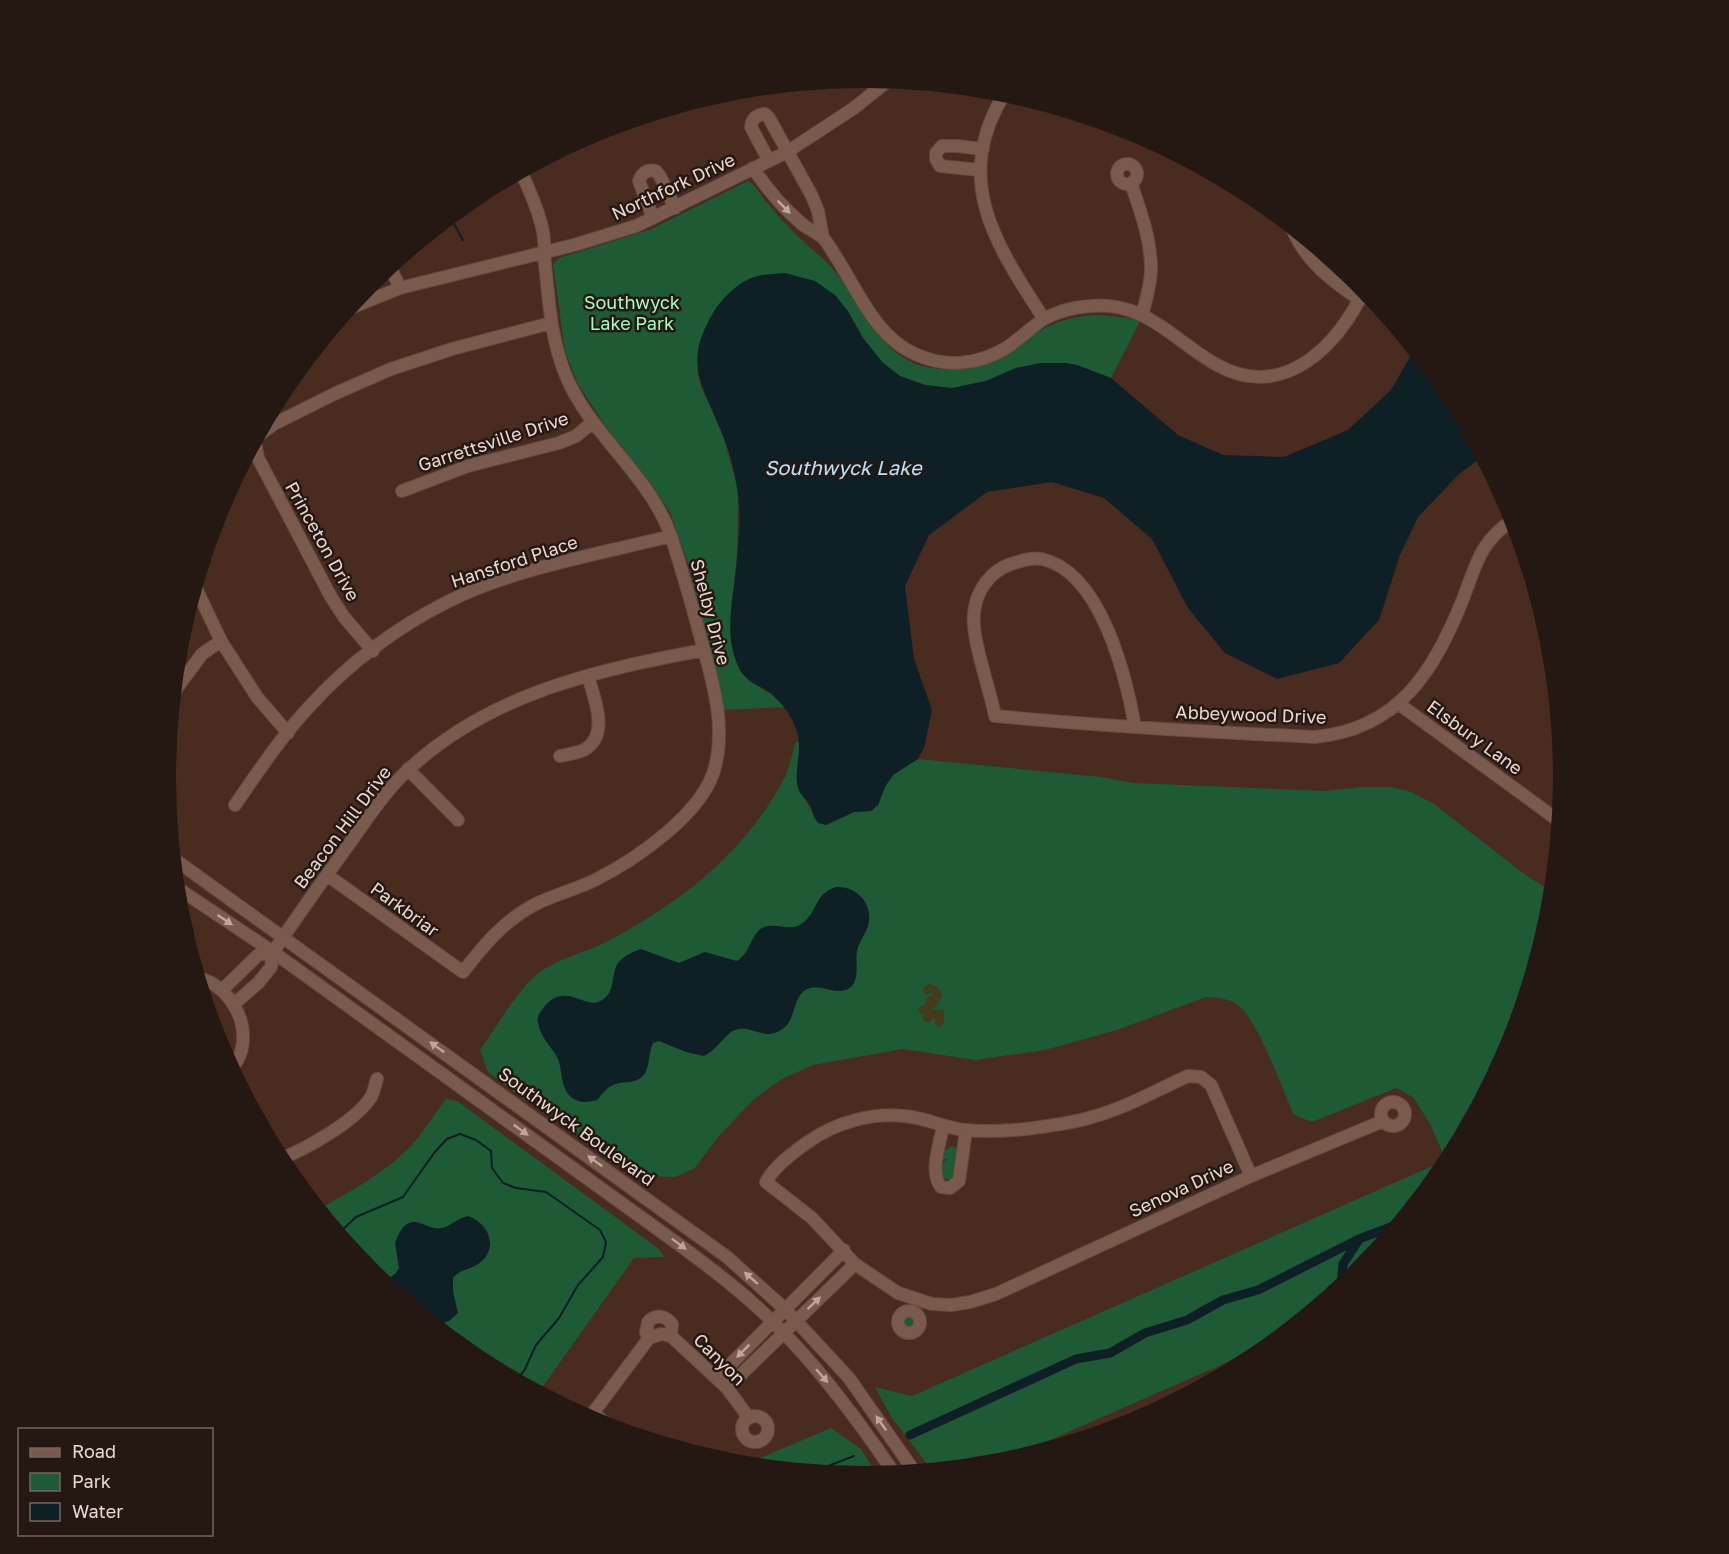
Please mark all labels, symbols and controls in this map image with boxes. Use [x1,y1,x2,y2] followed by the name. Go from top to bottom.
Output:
[608,148,738,224] street label: Northfork Drive
[777,200,791,215] one-way arrow
[584,291,680,334] park label: Southwyck Lake Park
[415,406,571,476] street label: Garrettsville Drive
[765,455,923,480] water label: Southwyck Lake
[281,477,365,605] street label: Princeton Drive
[448,530,580,592] street label: Hansford Place
[686,557,736,667] street label: Shelby Drive
[1423,695,1527,779] street label: Elsbury Lane
[1175,700,1327,728] street label: Abbeywood Drive
[289,761,395,893] street label: Beacon Hill Drive
[367,877,443,941] street label: Parkbriar
[217,914,233,925] one-way arrow
[430,1041,446,1053] one-way arrow
[495,1062,659,1190] street label: Southwyck Boulevard
[513,1124,528,1136] one-way arrow
[1125,1154,1237,1222] street label: Senova Drive
[588,1155,604,1167] one-way arrow
[671,1238,687,1250] one-way arrow
[744,1272,759,1285] one-way arrow
[807,1296,822,1310] one-way arrow
[689,1328,751,1390] street label: Canyon
[736,1344,750,1359] one-way arrow
[815,1369,828,1384] one-way arrow
[876,1415,887,1431] one-way arrow
[18,1428,213,1536] legend
[72,1440,116,1462] text: Road
[72,1470,111,1492] text: Park
[72,1500,123,1522] text: Water

